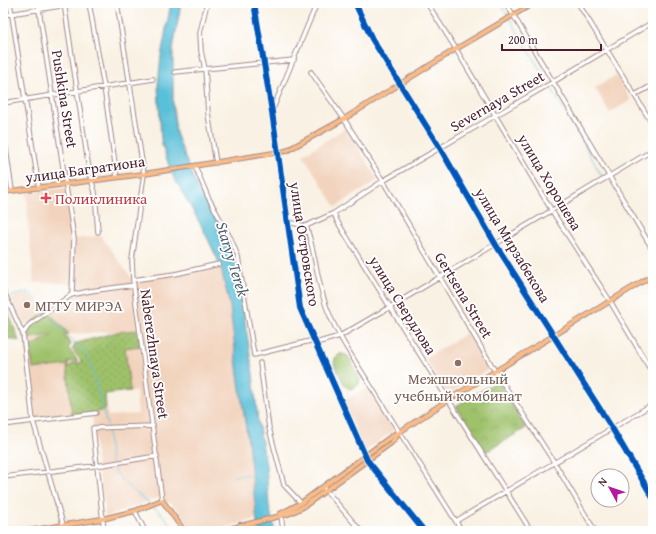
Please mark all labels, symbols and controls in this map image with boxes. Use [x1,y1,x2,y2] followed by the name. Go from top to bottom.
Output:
[502,26,601,52] scale bar
[508,31,538,48] text: 200 m
[47,48,83,150] street label: Pushkina Street
[446,65,549,137] street label: Severnaya Street
[512,129,588,235] street label: улица Хорошева
[23,150,147,188] street label: улица Багратиона
[285,179,325,308] street label: улица Островского
[470,183,556,307] street label: улица Мирзабекова
[55,188,148,209] place label: Поликлиника
[40,192,52,204] marker: Поликлиника
[210,219,256,300] water label: Staryy Terek
[430,248,498,343] street label: Gertsena Street
[364,251,442,359] street label: улица Свердлова
[136,288,175,421] street label: Naberezhnaya Street
[35,295,123,316] place label: МГТУ МИРЭА
[22,300,32,310] marker: МГТУ МИРЭА
[453,358,463,368] marker: Межшкольный учебный комбинат
[393,368,523,406] place label: Межшкольный учебный комбинат
[590,468,630,508] north arrow
[594,473,611,490] text: N

